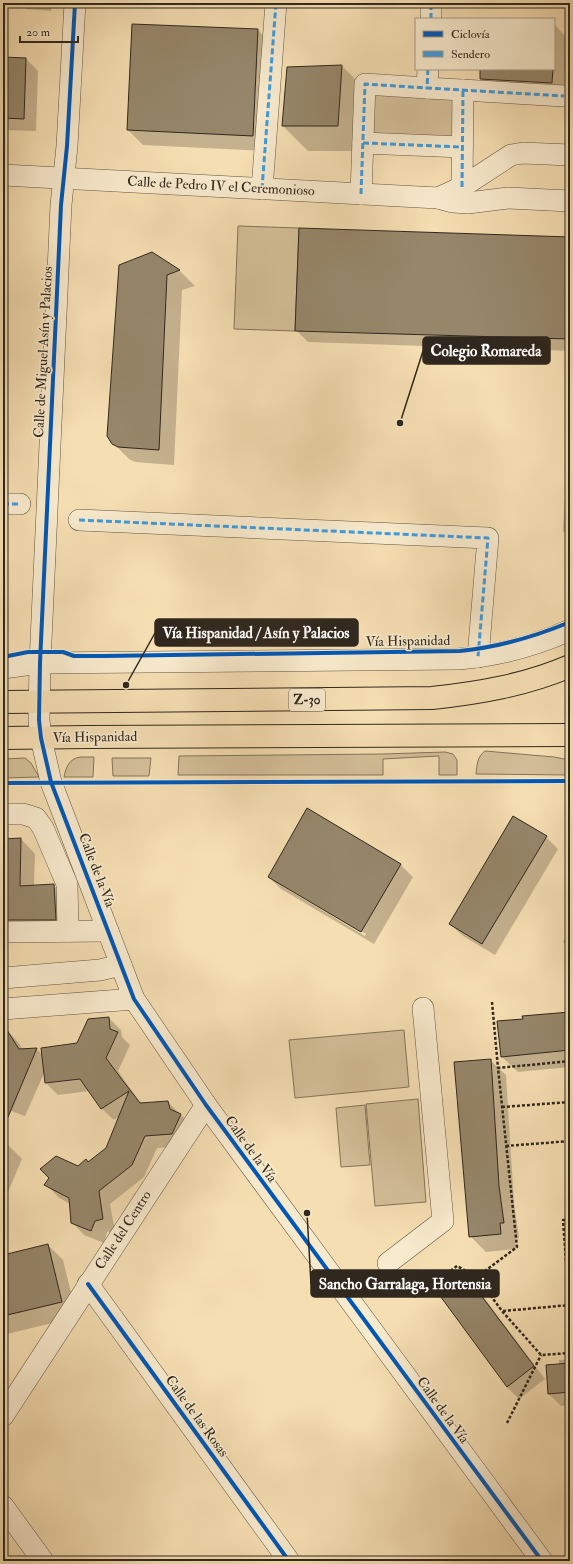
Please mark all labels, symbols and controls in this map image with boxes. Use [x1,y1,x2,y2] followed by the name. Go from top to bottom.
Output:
[20,18,78,44] scale bar
[415,18,555,70] legend
[26,25,51,40] text: 20 m
[451,27,491,42] text: Ciclovía
[451,47,490,62] text: Sendero
[127,173,315,199] street label: Calle de Pedro IV el Ceremonioso
[30,266,57,438] street label: Calle de Miguel Asín y Palacios
[423,337,550,364] callout: Colegio Romareda
[431,342,542,362] text: Colegio Romareda
[155,619,358,646] callout: Vía Hispanidad / Asín y Palacios
[162,624,349,644] text: Vía Hispanidad / Asín y Palacios
[366,632,450,651] street label: Vía Hispanidad
[289,689,325,711] road number: Z-30
[53,728,137,747] street label: Vía Hispanidad
[75,830,119,910] street label: Calle de la Vía
[221,1112,281,1186] street label: Calle de la Vía
[91,1187,155,1273] street label: Calle del Centro
[311,1270,499,1297] callout: Sancho Garralaga, Hortensia
[319,1275,492,1295] text: Sancho Garralaga, Hortensia
[162,1372,232,1460] street label: Calle de las Rosas
[413,1373,473,1447] street label: Calle de la Vía

